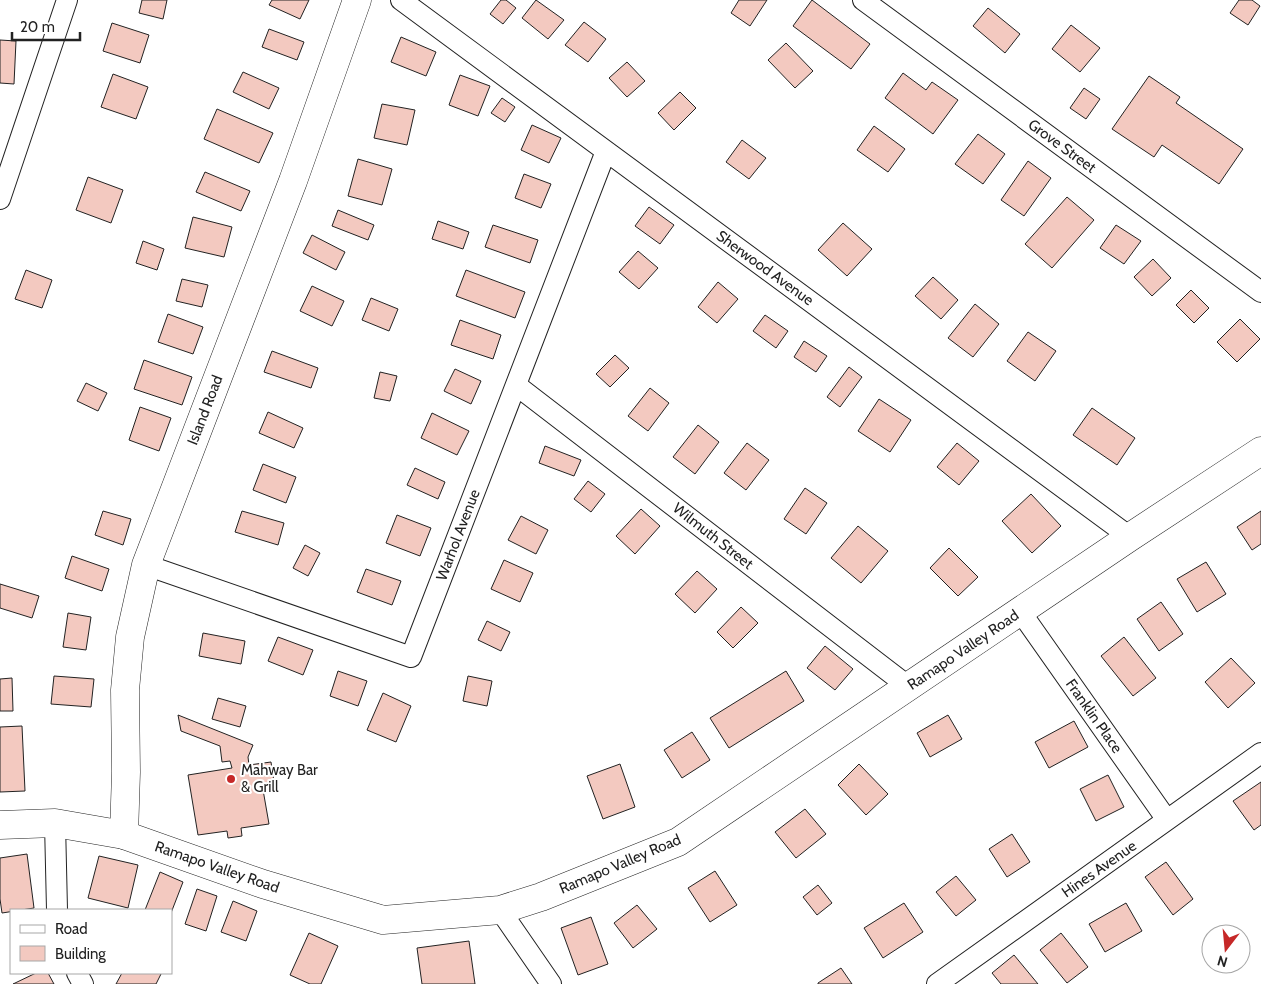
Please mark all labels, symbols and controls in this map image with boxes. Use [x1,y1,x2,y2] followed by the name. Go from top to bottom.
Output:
[12,10,80,42] scale bar
[20,18,55,36] text: 20 m
[1025,115,1099,177] street label: Grove Street
[713,227,817,309] street label: Sherwood Avenue
[183,373,227,447] street label: Island Road
[432,486,484,583] street label: Warhol Avenue
[669,499,757,573] street label: Wilmuth Street
[904,606,1022,694] street label: Ramapo Valley Road
[1062,676,1126,757] street label: Franklin Place
[241,761,318,796] place label: Mahway Bar & Grill
[225,773,237,785] marker: Mahway Bar & Grill
[556,830,684,898] street label: Ramapo Valley Road
[152,837,282,897] street label: Ramapo Valley Road
[1058,837,1140,901] street label: Hines Avenue
[10,909,172,974] legend
[55,920,88,938] text: Road
[1201,924,1251,974] north arrow
[55,945,106,963] text: Building
[1215,951,1230,972] text: N

